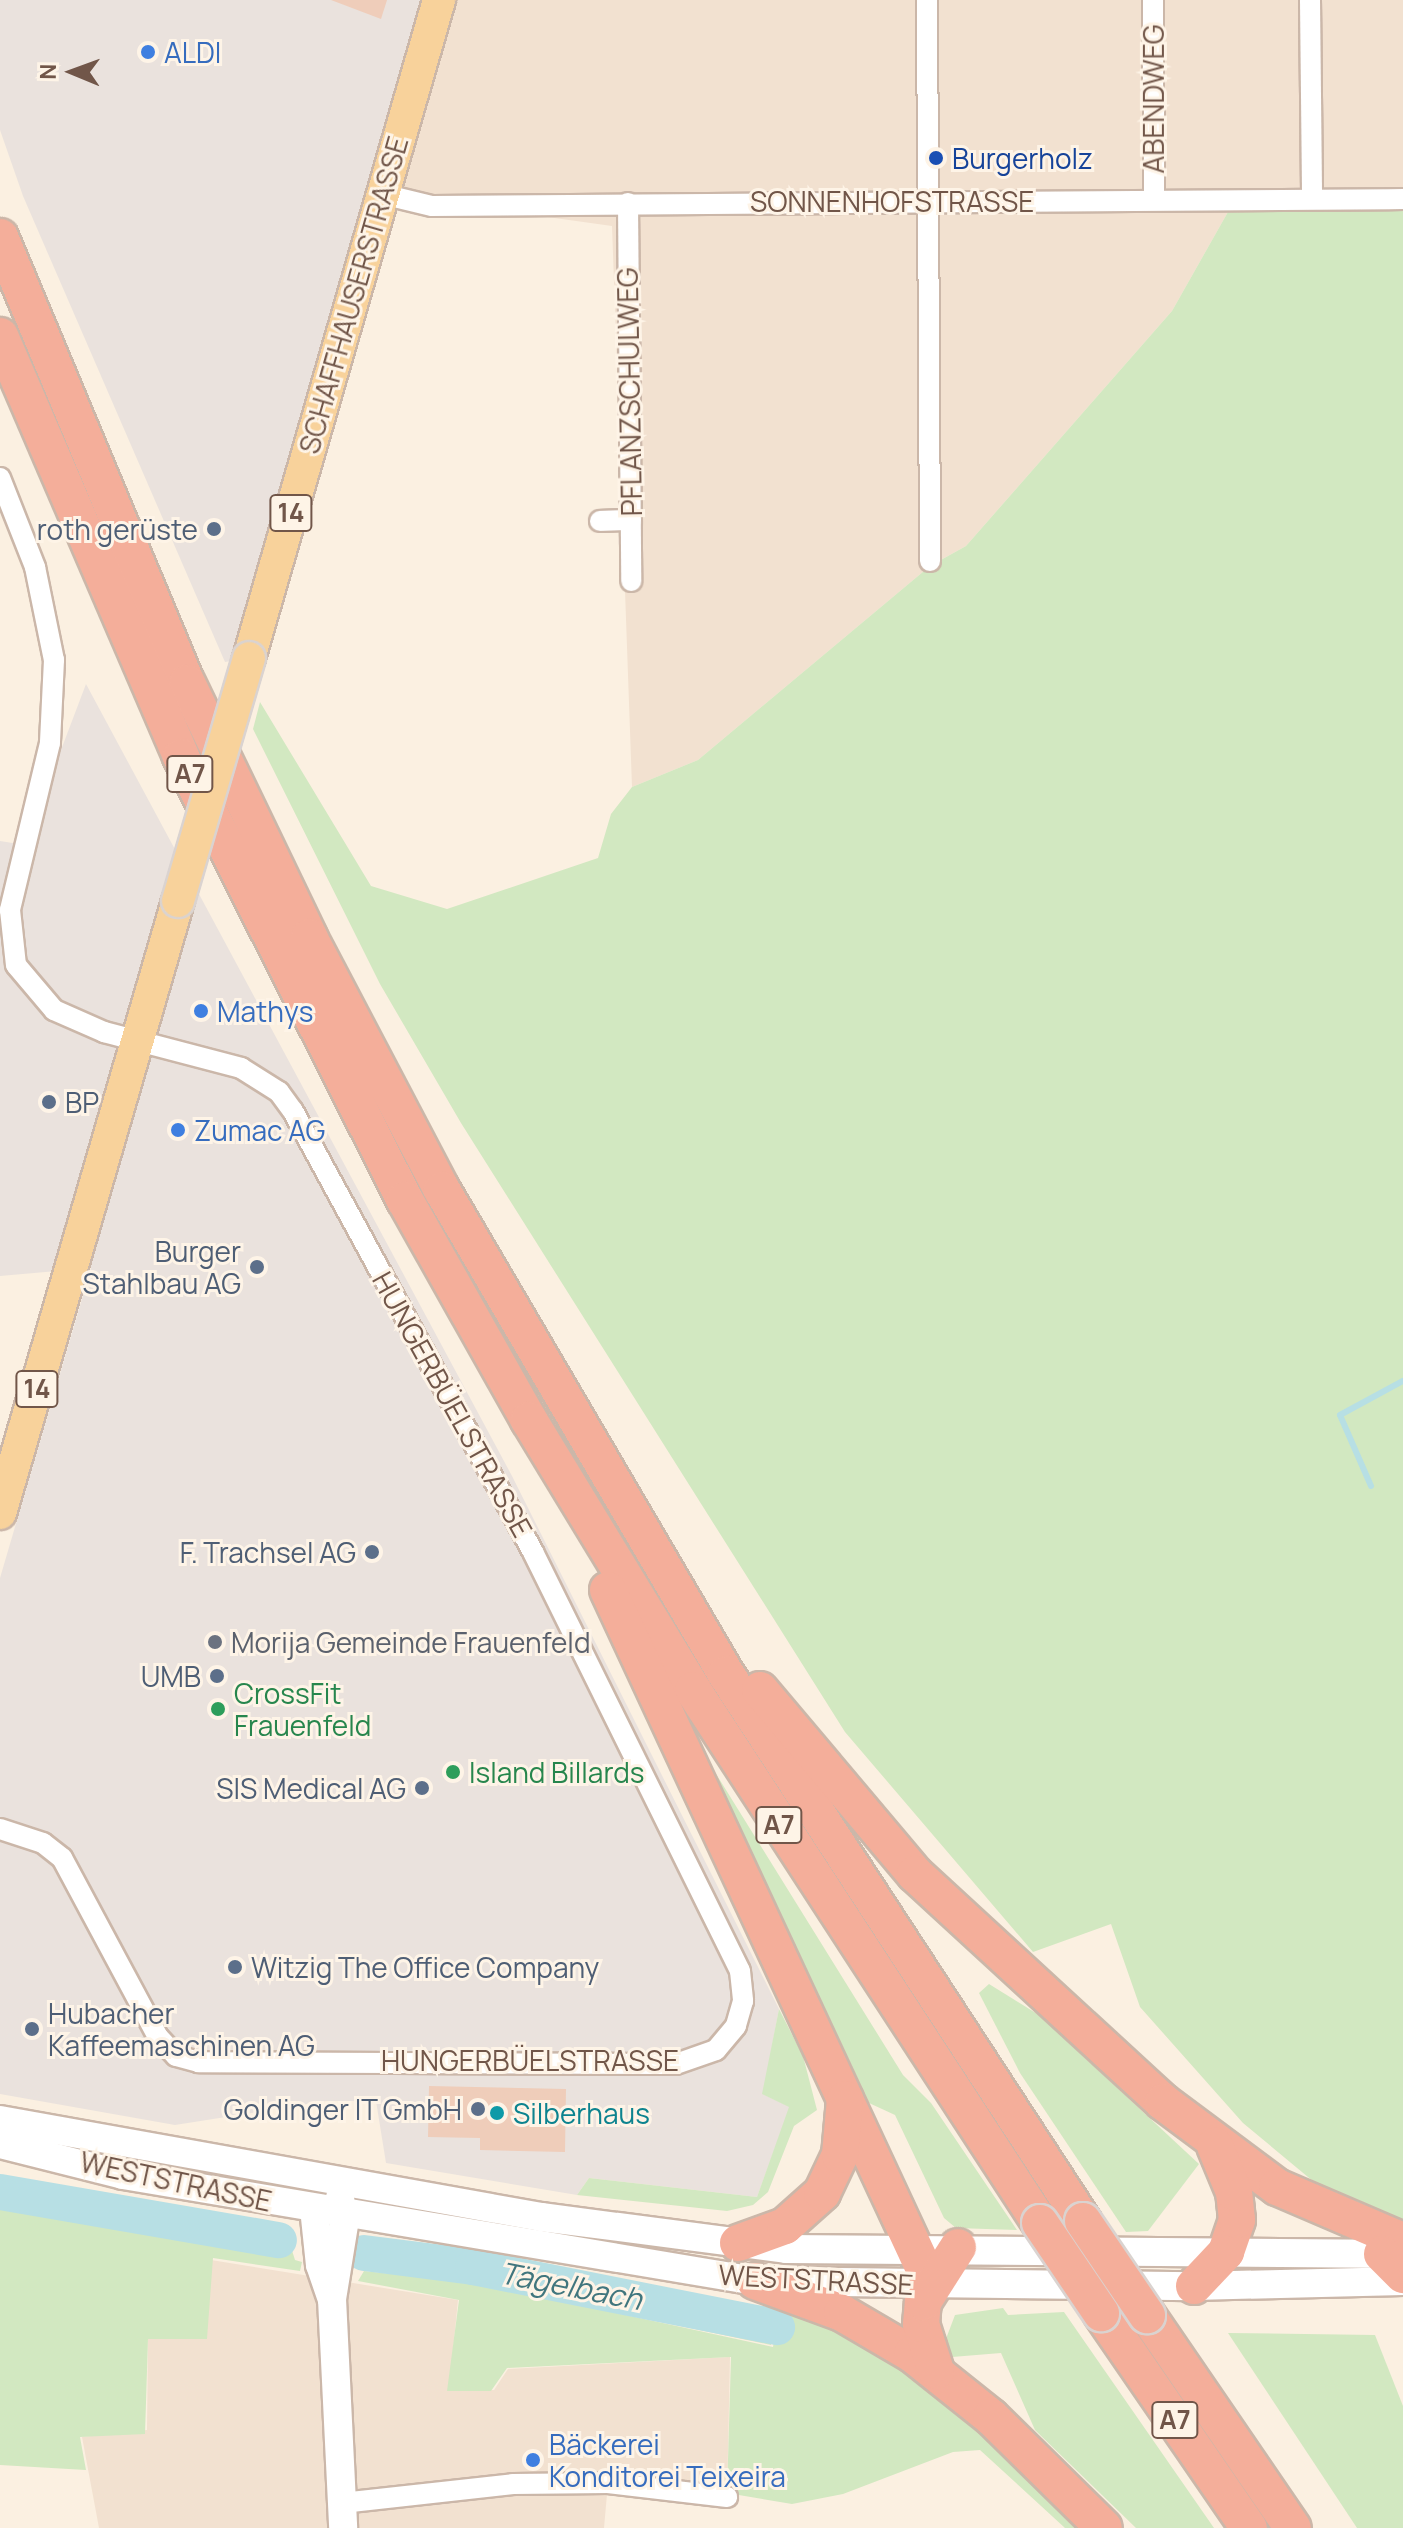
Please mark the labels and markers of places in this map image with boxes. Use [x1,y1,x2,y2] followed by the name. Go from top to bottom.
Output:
[164,35,221,69] place label: ALDI
[139,43,157,61] marker: ALDI
[952,141,1093,175] place label: Burgerholz
[927,149,945,167] marker: Burgerholz
[37,512,198,546] place label: roth gerüste
[205,520,223,538] marker: roth gerüste
[217,994,313,1028] place label: Mathys
[192,1002,210,1020] marker: Mathys
[65,1085,99,1119] place label: BP
[40,1093,58,1111] marker: BP
[194,1113,325,1147] place label: Zumac AG
[169,1121,187,1139] marker: Zumac AG
[83,1234,241,1300] place label: Burger Stahlbau AG
[248,1258,266,1276] marker: Burger Stahlbau AG
[180,1535,356,1569] place label: F. Trachsel AG
[363,1543,381,1561] marker: F. Trachsel AG
[231,1625,590,1659] place label: Morija Gemeinde Frauenfeld
[206,1633,224,1651] marker: Morija Gemeinde Frauenfeld
[141,1659,201,1693] place label: UMB
[208,1667,226,1685] marker: UMB
[234,1676,371,1742] place label: CrossFit Frauenfeld
[209,1700,227,1718] marker: CrossFit Frauenfeld
[469,1755,644,1789] place label: Island Billards
[444,1763,462,1781] marker: Island Billards
[216,1771,406,1805] place label: SIS Medical AG
[413,1779,431,1797] marker: SIS Medical AG
[251,1950,599,1984] place label: Witzig The Office Company
[226,1958,244,1976] marker: Witzig The Office Company
[48,1996,315,2062] place label: Hubacher Kaffeemaschinen AG
[23,2020,41,2038] marker: Hubacher Kaffeemaschinen AG
[223,2092,462,2126] place label: Goldinger IT GmbH
[513,2096,650,2130] place label: Silberhaus
[469,2100,487,2118] marker: Goldinger IT GmbH
[488,2104,506,2122] marker: Silberhaus
[549,2427,786,2493] place label: Bäckerei Konditorei Teixeira
[524,2451,542,2469] marker: Bäckerei Konditorei Teixeira

